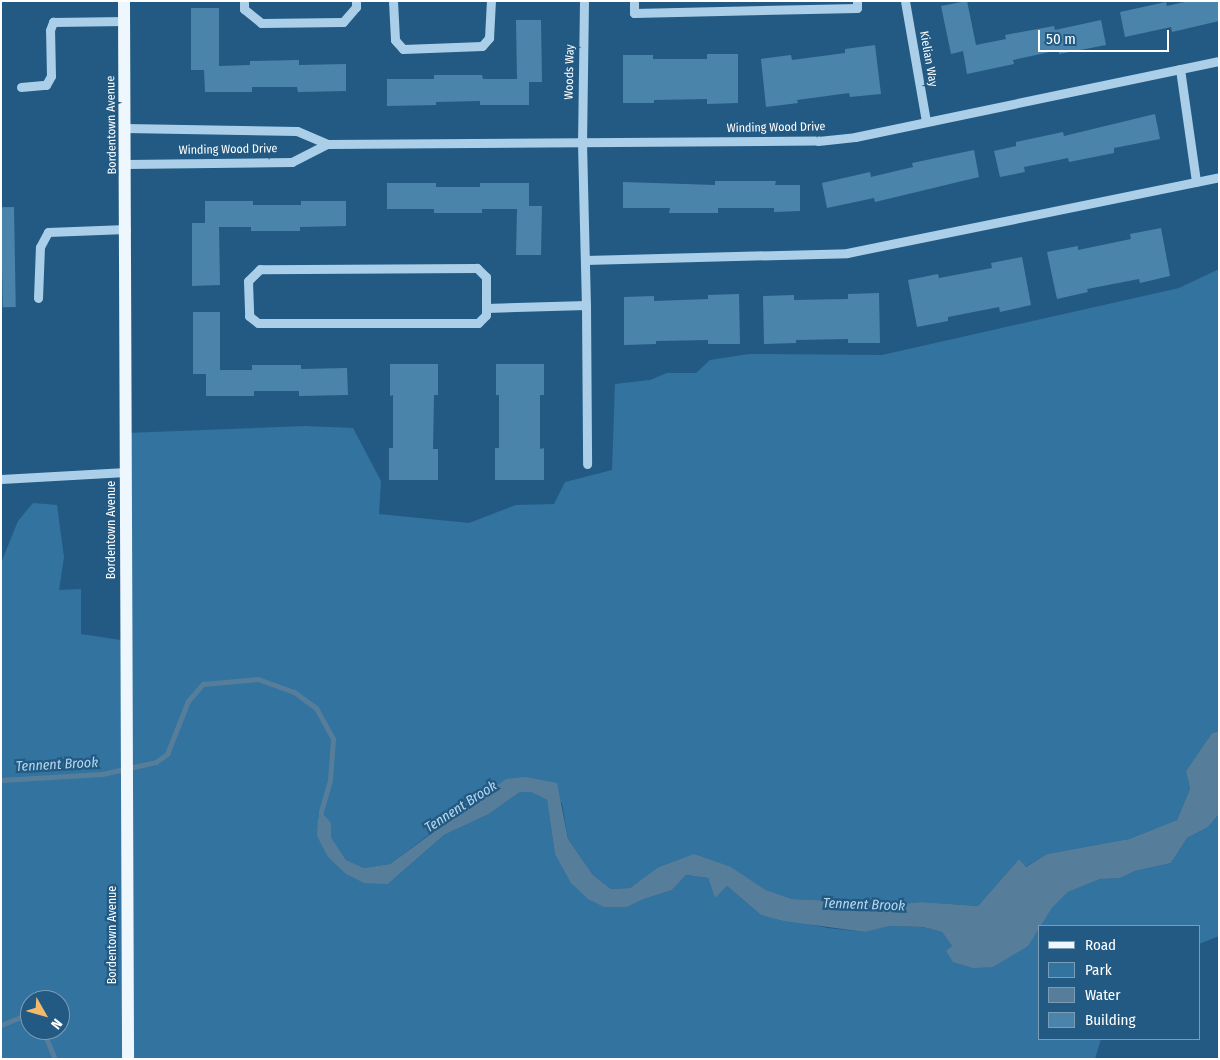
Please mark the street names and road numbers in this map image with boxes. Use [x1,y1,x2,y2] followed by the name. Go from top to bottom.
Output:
[916,30,940,88] street label: Kielian Way
[562,44,578,100] street label: Woods Way
[104,76,120,174] street label: Bordentown Avenue
[727,120,825,136] street label: Winding Wood Drive
[179,142,277,158] street label: Winding Wood Drive
[105,481,119,579] street label: Bordentown Avenue
[106,886,120,984] street label: Bordentown Avenue

